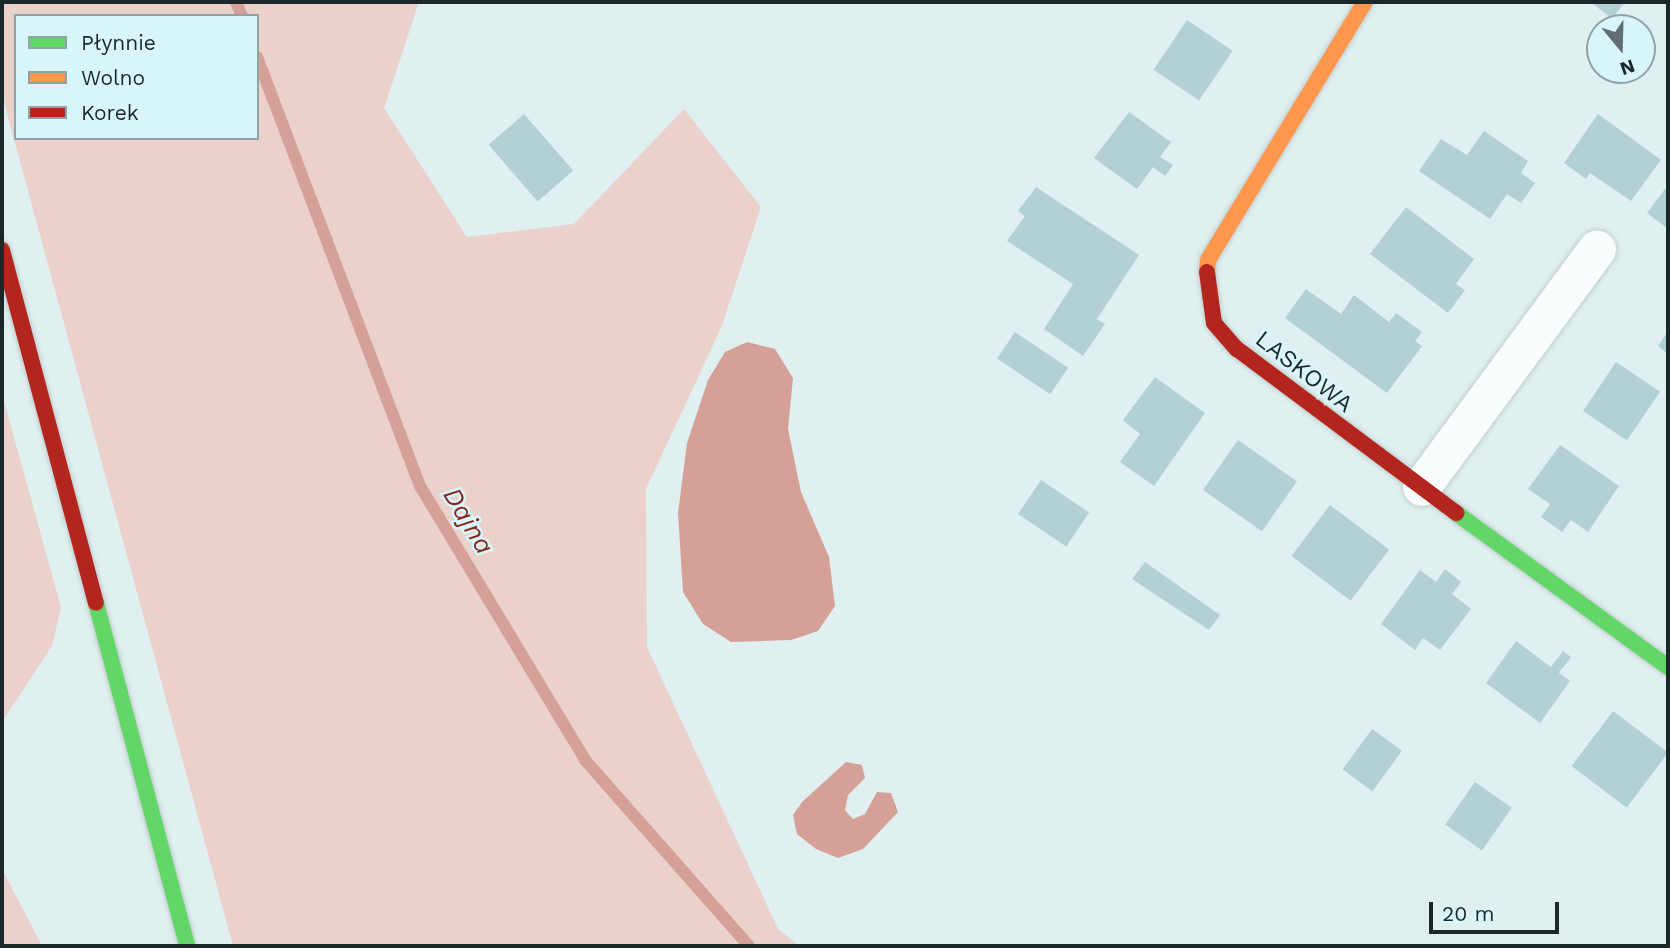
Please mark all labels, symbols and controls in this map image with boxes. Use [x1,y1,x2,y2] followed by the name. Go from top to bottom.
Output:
[14,14,259,140] legend
[1586,14,1656,84] north arrow
[81,30,156,55] text: Płynnie
[1617,54,1638,81] text: N
[81,65,145,90] text: Wolno
[81,100,139,125] text: Korek
[1249,325,1359,419] street label: LASKOWA
[436,482,500,560] water label: Dajna
[1432,888,1562,932] scale bar
[1442,901,1494,926] text: 20 m

